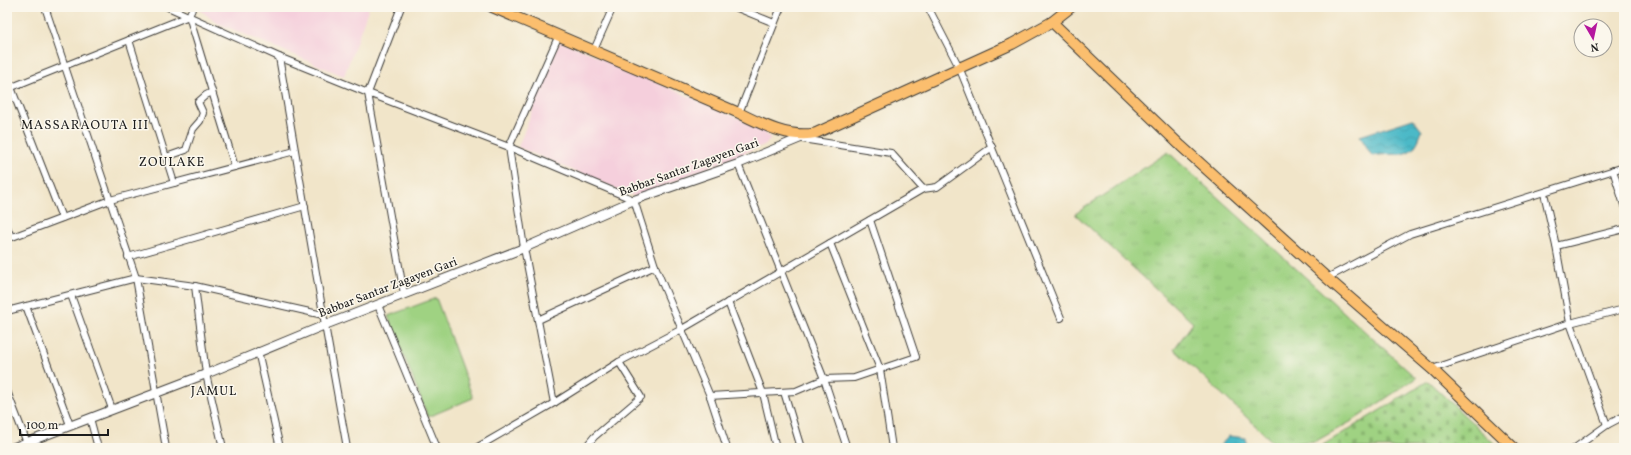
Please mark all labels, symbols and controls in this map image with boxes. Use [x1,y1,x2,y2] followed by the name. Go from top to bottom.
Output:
[1573,18,1613,58] north arrow
[1589,38,1599,54] text: N
[21,117,149,135] district label: MASSARAOUTA III
[617,135,761,201] street label: Babbar Santar Zagayen Gari
[139,154,205,172] district label: ZOULAKE
[316,254,460,322] street label: Babbar Santar Zagayen Gari
[191,383,237,401] district label: JAMUL
[20,411,108,437] scale bar
[26,418,59,434] text: 100 m

